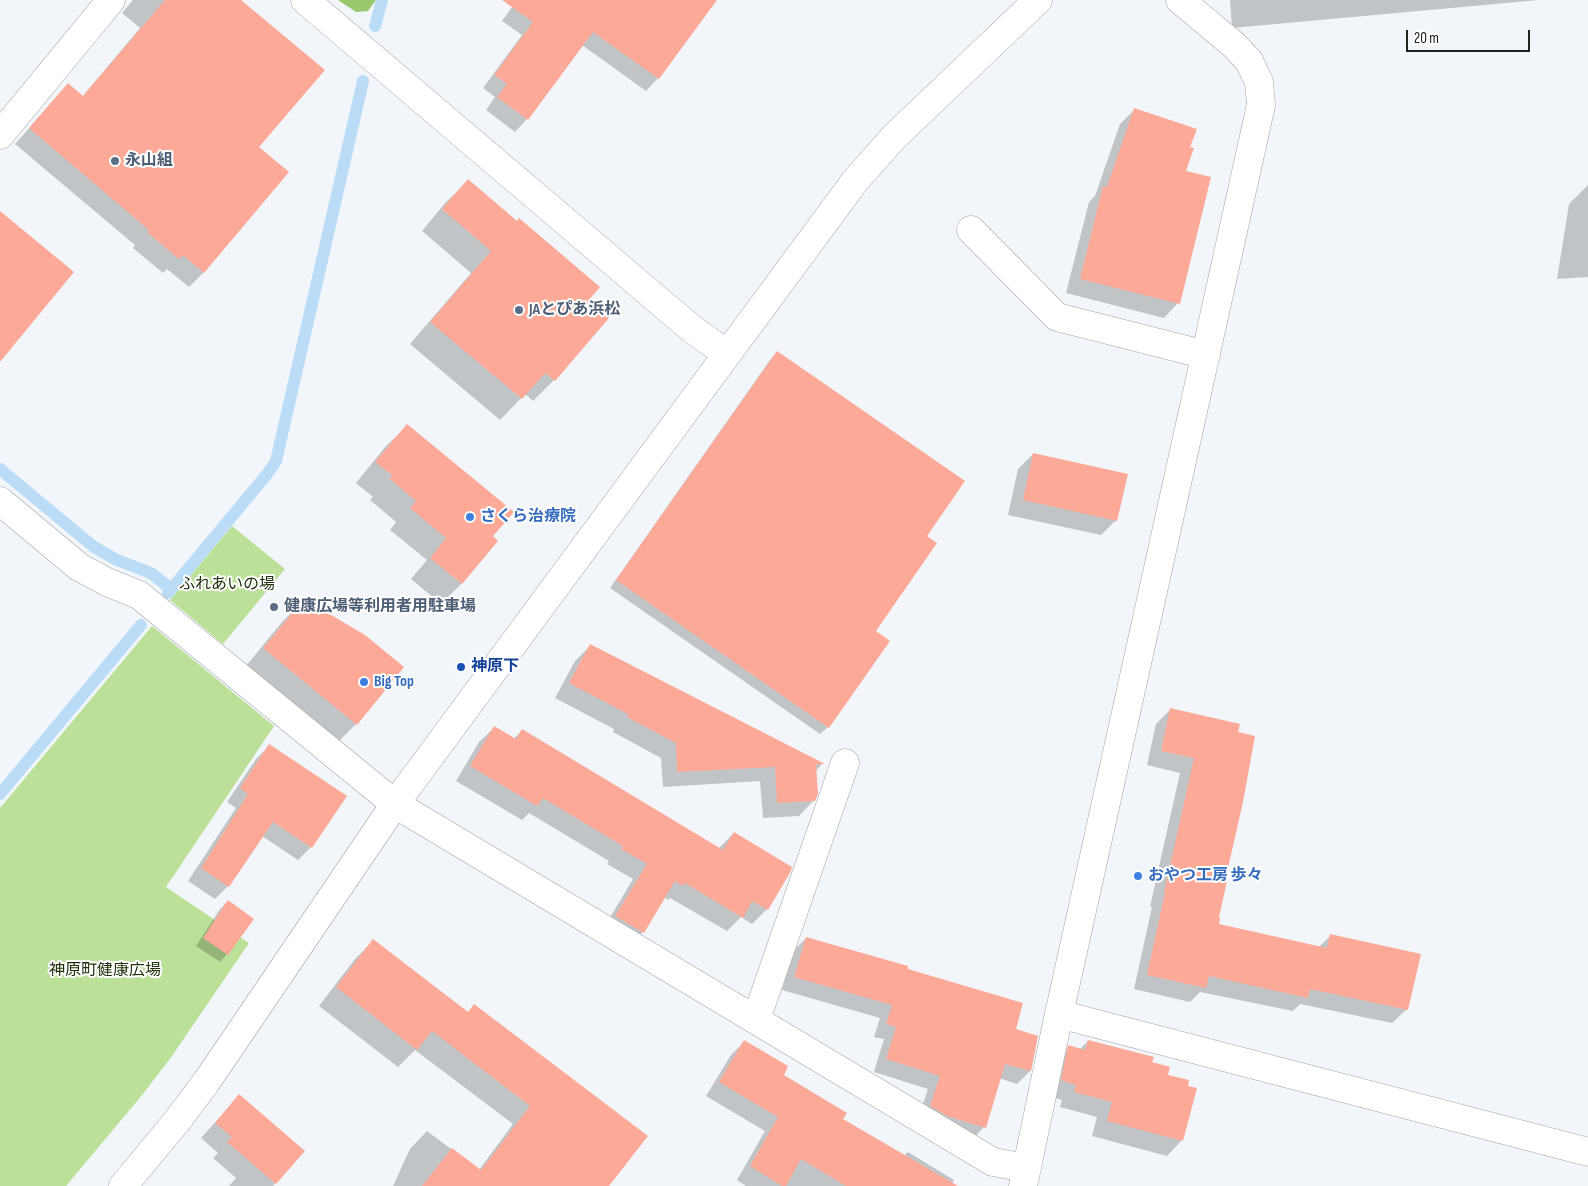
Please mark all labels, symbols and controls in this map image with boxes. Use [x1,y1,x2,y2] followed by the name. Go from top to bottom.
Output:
[1408,20,1532,52] scale bar
[1414,29,1439,48] text: 20 m
[125,151,173,171] place label: 永山組
[109,155,121,167] marker: 永山組
[529,300,620,320] place label: JAとぴあ浜松
[513,304,525,316] marker: JAとぴあ浜松
[480,507,576,527] place label: さくら治療院
[464,511,476,523] marker: さくら治療院
[179,575,275,595] park label: ふれあいの場
[284,597,476,617] place label: 健康広場等利用者用駐車場
[268,601,280,613] marker: 健康広場等利用者用駐車場
[471,657,519,677] place label: 神原下
[455,661,467,673] marker: 神原下
[374,672,414,692] place label: Big Top
[358,676,370,688] marker: Big Top
[1148,866,1262,886] place label: おやつ工房 歩々
[1132,870,1144,882] marker: おやつ工房 歩々
[49,961,161,981] park label: 神原町健康広場

